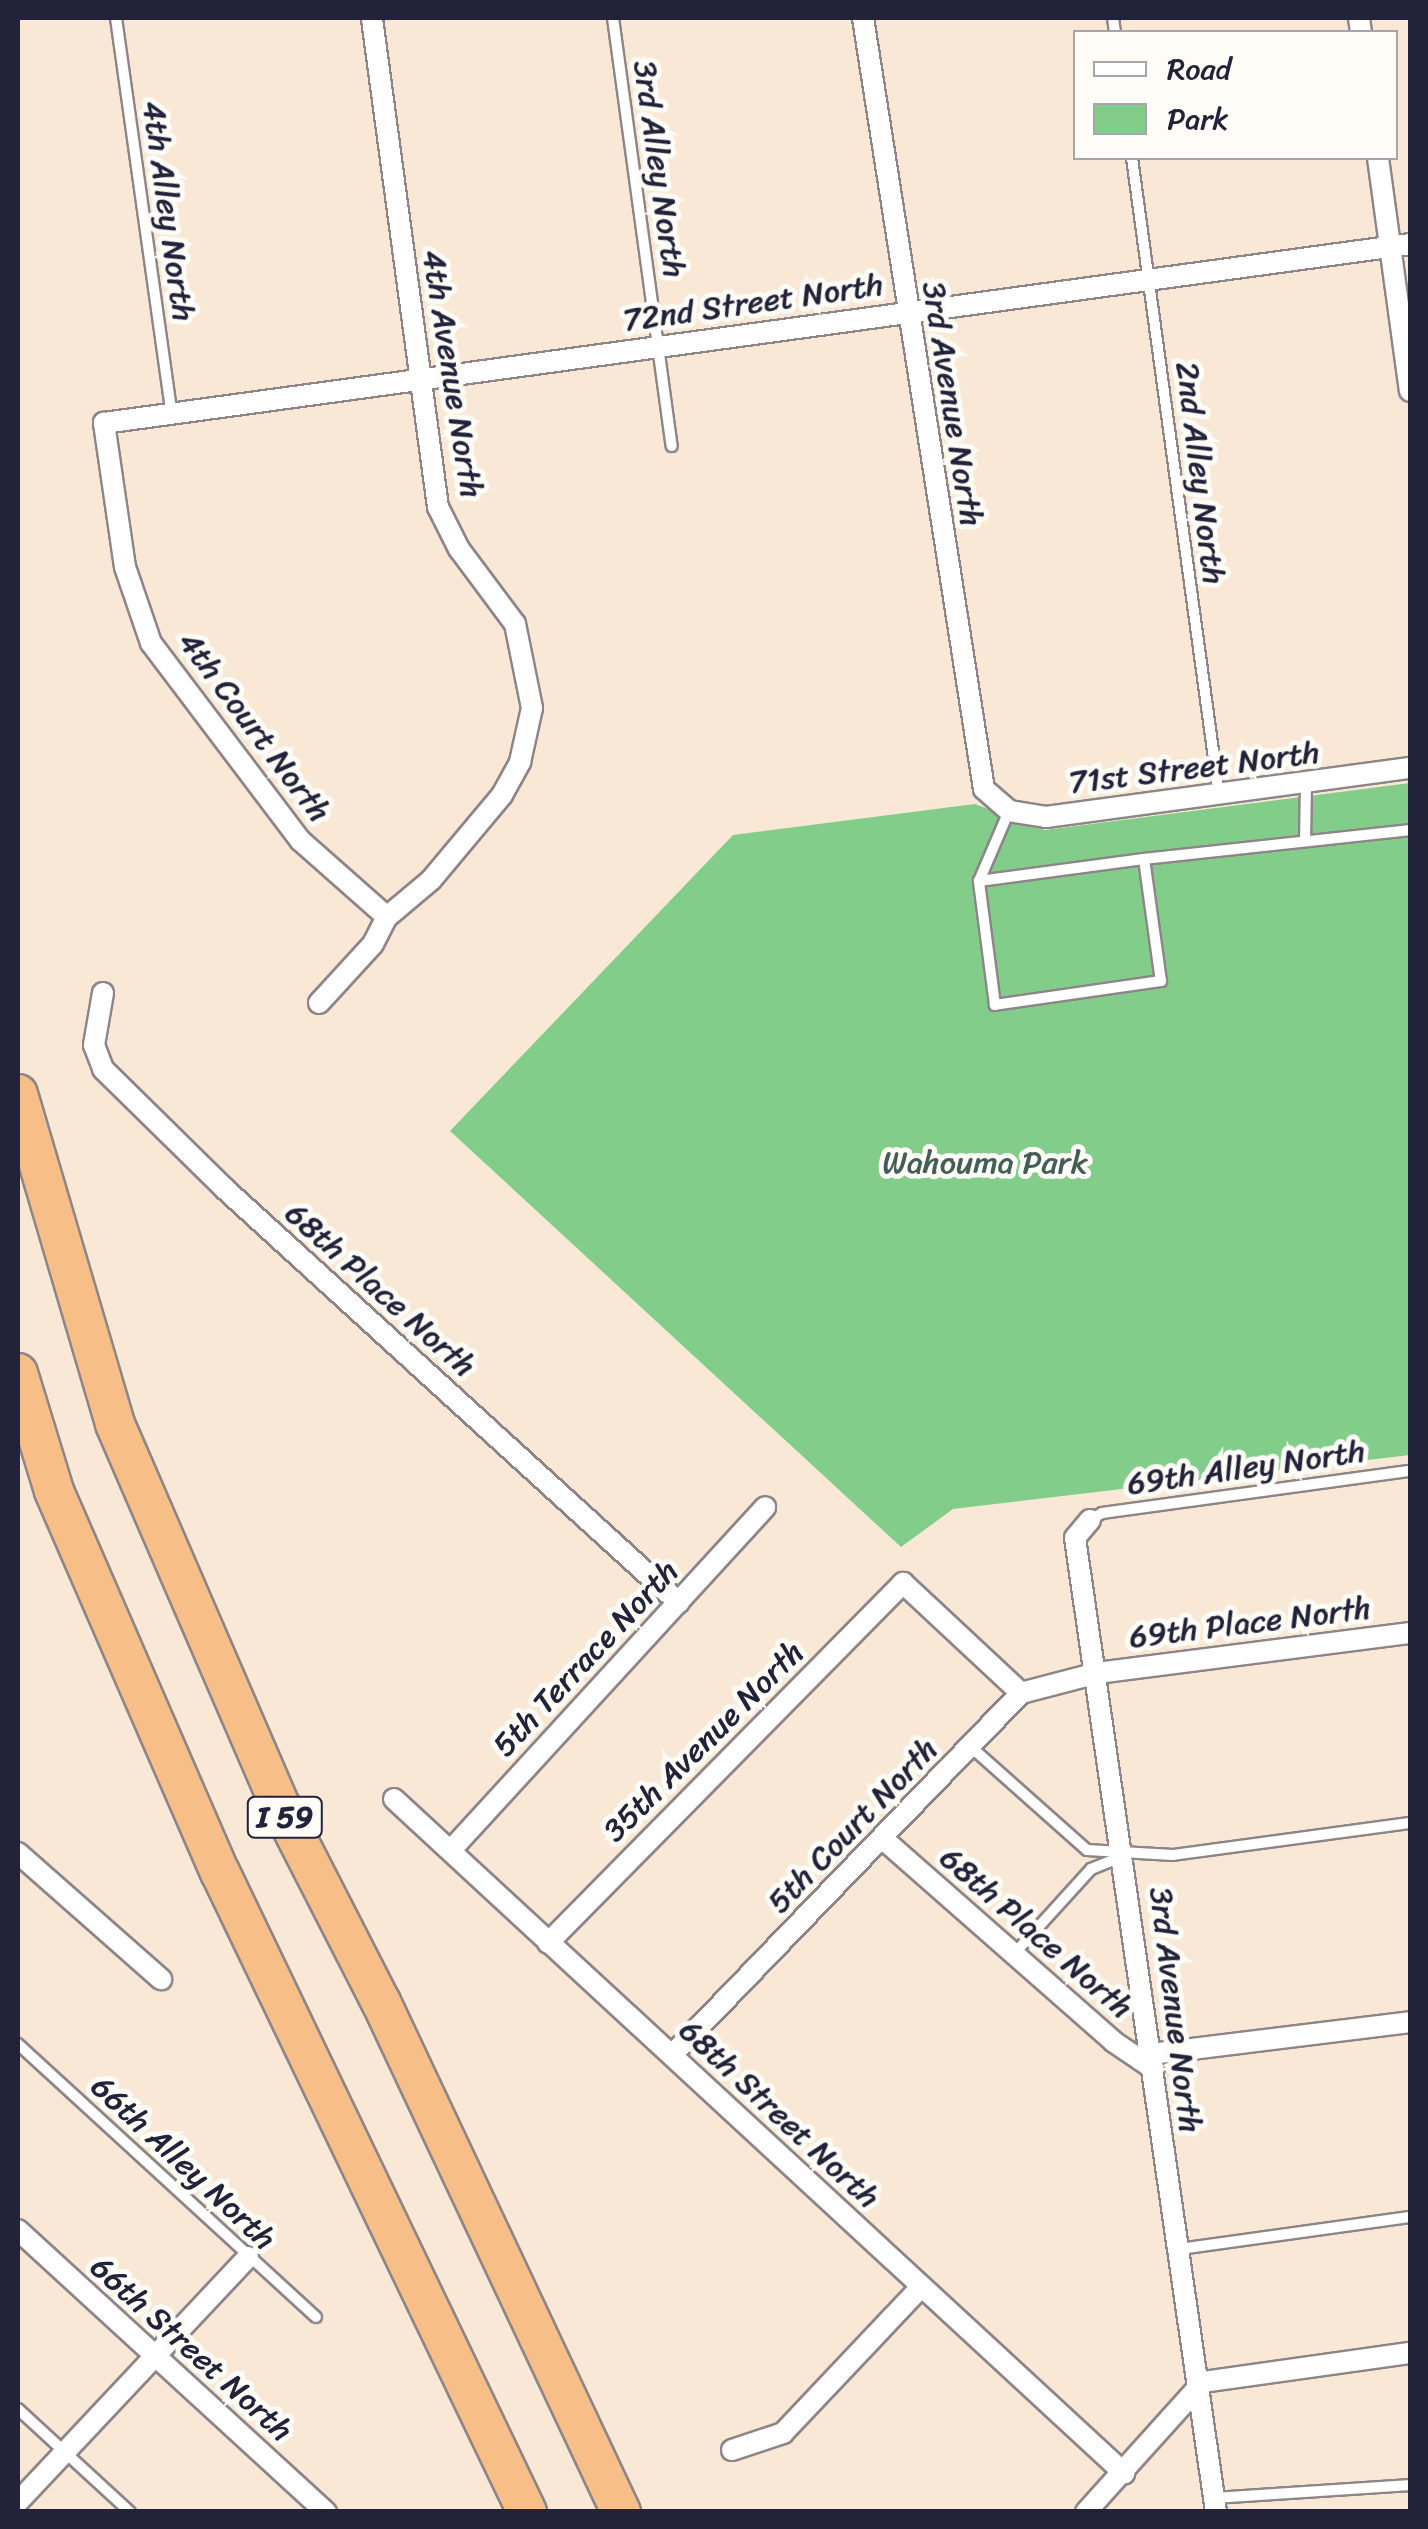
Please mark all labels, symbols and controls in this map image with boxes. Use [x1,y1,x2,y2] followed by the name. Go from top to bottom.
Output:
[1073,30,1398,160] legend
[1167,42,1231,96] text: Road
[625,58,693,280] street label: 3rd Alley North
[1167,92,1229,146] text: Park
[134,99,202,323] street label: 4th Alley North
[413,247,491,501] street label: 4th Avenue North
[620,266,886,340] street label: 72nd Street North
[914,278,990,530] street label: 3rd Avenue North
[1167,360,1233,586] street label: 2nd Alley North
[169,624,339,830] street label: 4th Court North
[1066,734,1322,802] street label: 71st Street North
[882,1144,1088,1182] park label: Wahouma Park
[276,1194,484,1386] street label: 68th Place North
[1125,1432,1367,1504] street label: 69th Alley North
[485,1553,687,1765] street label: 5th Terrace North
[1126,1589,1374,1657] street label: 69th Place North
[595,1633,813,1851] street label: 35th Avenue North
[759,1730,947,1922] street label: 5th Court North
[245,1792,325,1842] road number: I 59
[931,1838,1141,2028] street label: 68th Place North
[1141,1884,1209,2136] street label: 3rd Avenue North
[671,2011,887,2217] street label: 68th Street North
[83,2068,283,2258] street label: 66th Alley North
[82,2248,300,2450] street label: 66th Street North

